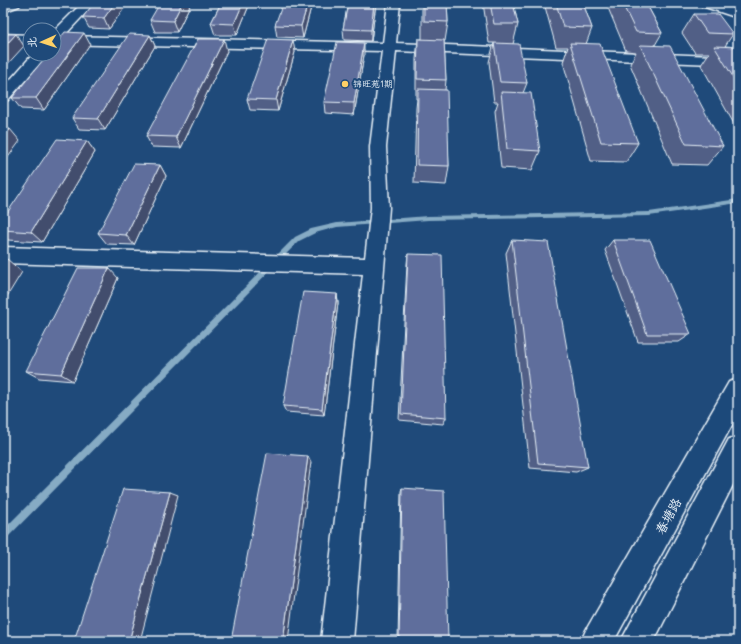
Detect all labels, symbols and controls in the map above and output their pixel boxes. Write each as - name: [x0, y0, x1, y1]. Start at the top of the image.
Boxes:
- north arrow: [22, 22, 62, 62]
- text: 北: [24, 37, 39, 48]
- place label: 锦旺苑1期: [353, 78, 393, 89]
- marker: 锦旺苑1期: [340, 79, 350, 89]
- street label: 春塘路: [651, 495, 684, 537]

